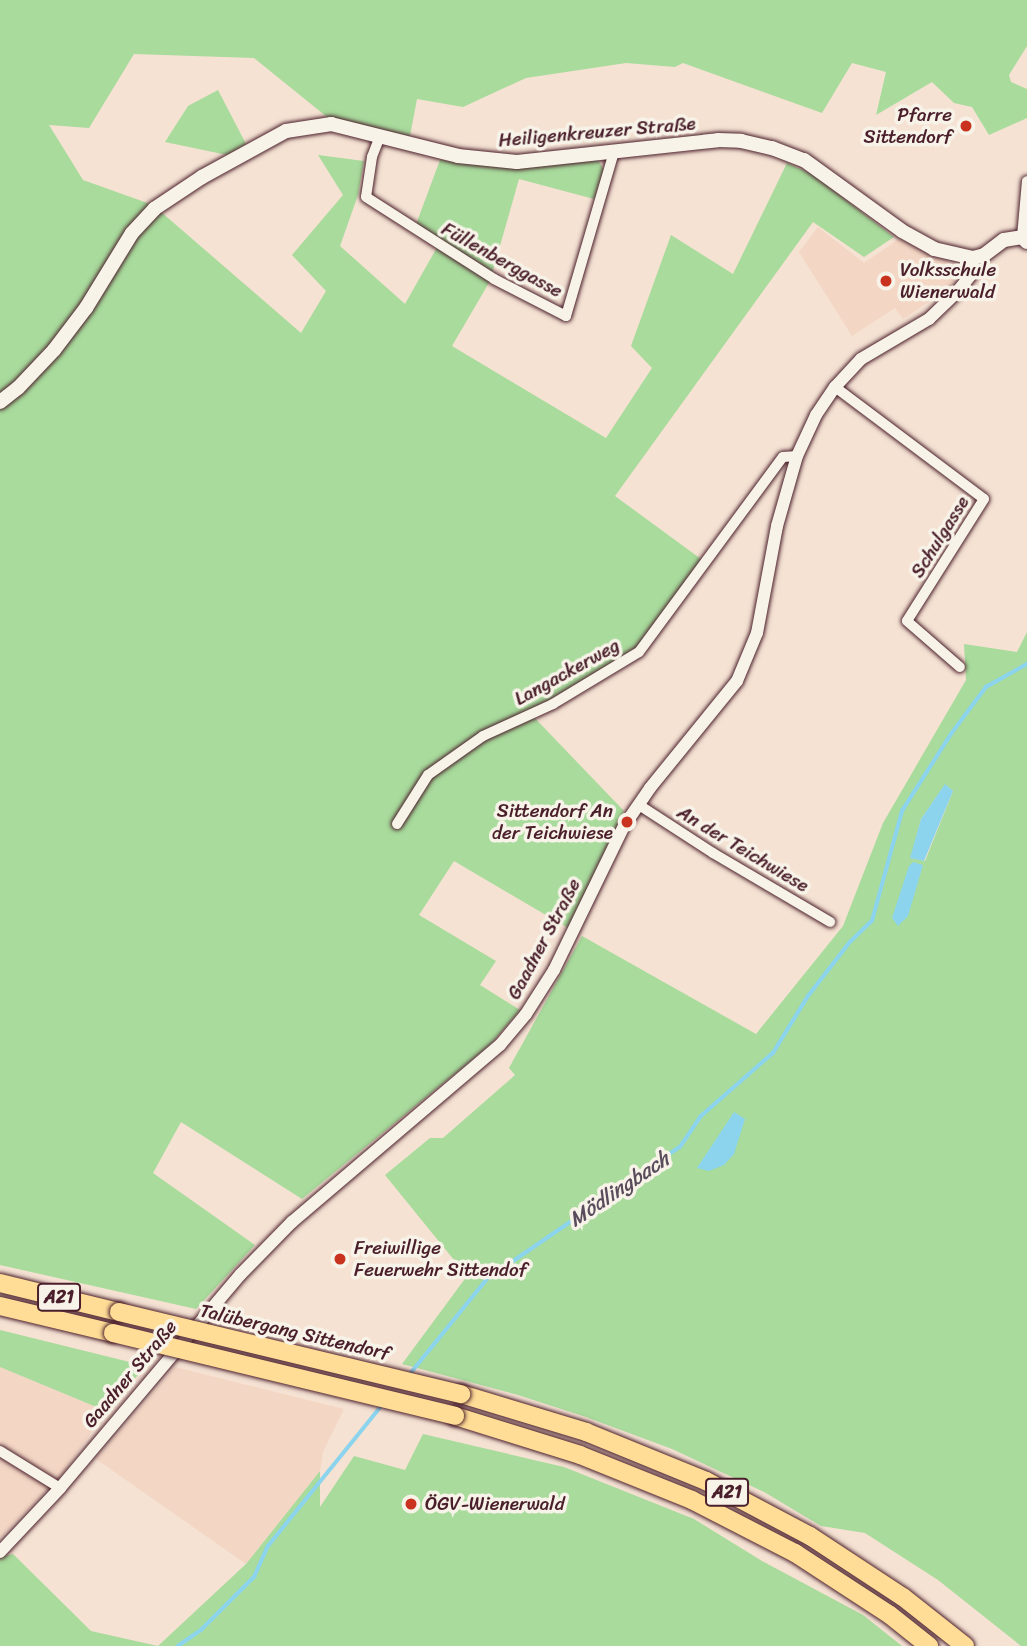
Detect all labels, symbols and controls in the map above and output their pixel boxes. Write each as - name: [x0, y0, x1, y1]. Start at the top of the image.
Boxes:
- place label: Pfarre Sittendorf: [863, 104, 952, 148]
- street label: Heiligenkreuzer Straße: [497, 112, 697, 152]
- marker: Pfarre Sittendorf: [958, 118, 974, 134]
- street label: Füllenberggasse: [438, 217, 566, 303]
- place label: Volksschule Wienerwald: [900, 259, 996, 303]
- marker: Volksschule Wienerwald: [878, 273, 894, 289]
- street label: Schulgasse: [906, 492, 974, 582]
- street label: Langackerweg: [510, 634, 624, 710]
- place label: Sittendorf An der Teichwiese: [491, 800, 613, 844]
- street label: An der Teichwiese: [673, 801, 813, 897]
- marker: Sittendorf An der Teichwiese: [619, 814, 635, 830]
- street label: Gaadner Straße: [503, 875, 585, 1003]
- water label: Mödlingbach: [564, 1146, 674, 1232]
- place label: Freiwillige Feuerwehr Sittendof: [354, 1237, 527, 1281]
- marker: Freiwillige Feuerwehr Sittendof: [332, 1251, 348, 1267]
- road number: A21: [36, 1282, 82, 1312]
- street label: Talübergang Sittendorf: [198, 1299, 392, 1365]
- street label: Gaadner Straße: [78, 1316, 182, 1432]
- road number: A21: [704, 1478, 750, 1506]
- place label: ÖGV-Wienerwald: [425, 1493, 565, 1515]
- marker: ÖGV-Wienerwald: [403, 1496, 419, 1512]

